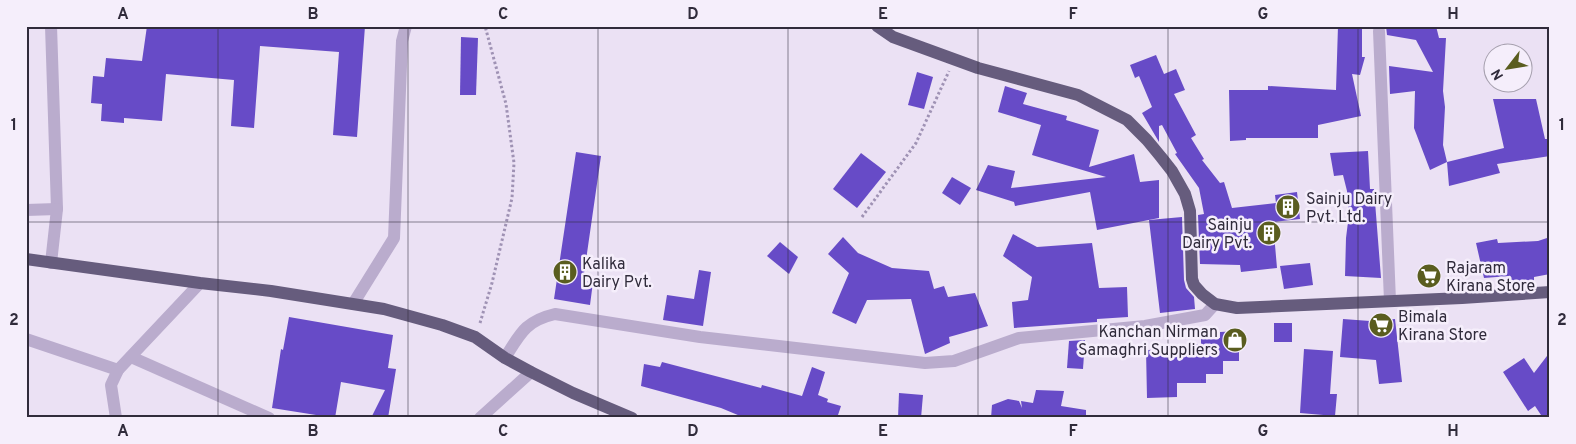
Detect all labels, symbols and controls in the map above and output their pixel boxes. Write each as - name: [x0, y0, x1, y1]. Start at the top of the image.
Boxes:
- text: A: [117, 5, 129, 25]
- text: B: [307, 5, 319, 25]
- text: C: [498, 5, 508, 25]
- text: D: [687, 5, 699, 25]
- text: E: [878, 5, 888, 25]
- text: F: [1068, 5, 1078, 25]
- text: G: [1258, 5, 1268, 25]
- text: H: [1447, 5, 1459, 25]
- north arrow: [1484, 42, 1534, 92]
- text: N: [1488, 65, 1508, 83]
- text: 1: [11, 116, 17, 136]
- text: 1: [1559, 116, 1565, 136]
- place label: Sainju Dairy Pvt. Ltd.: [1306, 190, 1392, 228]
- building icon: Sainju Dairy Pvt. Ltd.: [1275, 194, 1301, 220]
- place label: Sainju Dairy Pvt.: [1182, 216, 1252, 254]
- building icon: Sainju Dairy Pvt.: [1256, 220, 1282, 246]
- place label: Kalika Dairy Pvt.: [582, 255, 652, 293]
- building icon: Kalika Dairy Pvt.: [552, 259, 578, 285]
- place label: Rajaram Kirana Store: [1446, 259, 1535, 297]
- supermarket icon: Rajaram Kirana Store: [1416, 263, 1442, 289]
- place label: Bimala Kirana Store: [1398, 308, 1487, 346]
- text: 2: [9, 311, 19, 331]
- text: 2: [1557, 311, 1567, 331]
- supermarket icon: Bimala Kirana Store: [1368, 312, 1394, 338]
- place label: Kanchan Nirman Samaghri Suppliers: [1078, 323, 1218, 361]
- shop icon: Kanchan Nirman Samaghri Suppliers: [1222, 327, 1248, 353]
- text: A: [117, 422, 129, 442]
- text: B: [307, 422, 319, 442]
- text: C: [498, 422, 508, 442]
- text: D: [687, 422, 699, 442]
- text: E: [878, 422, 888, 442]
- text: F: [1068, 422, 1078, 442]
- text: G: [1258, 422, 1268, 442]
- text: H: [1447, 422, 1459, 442]

